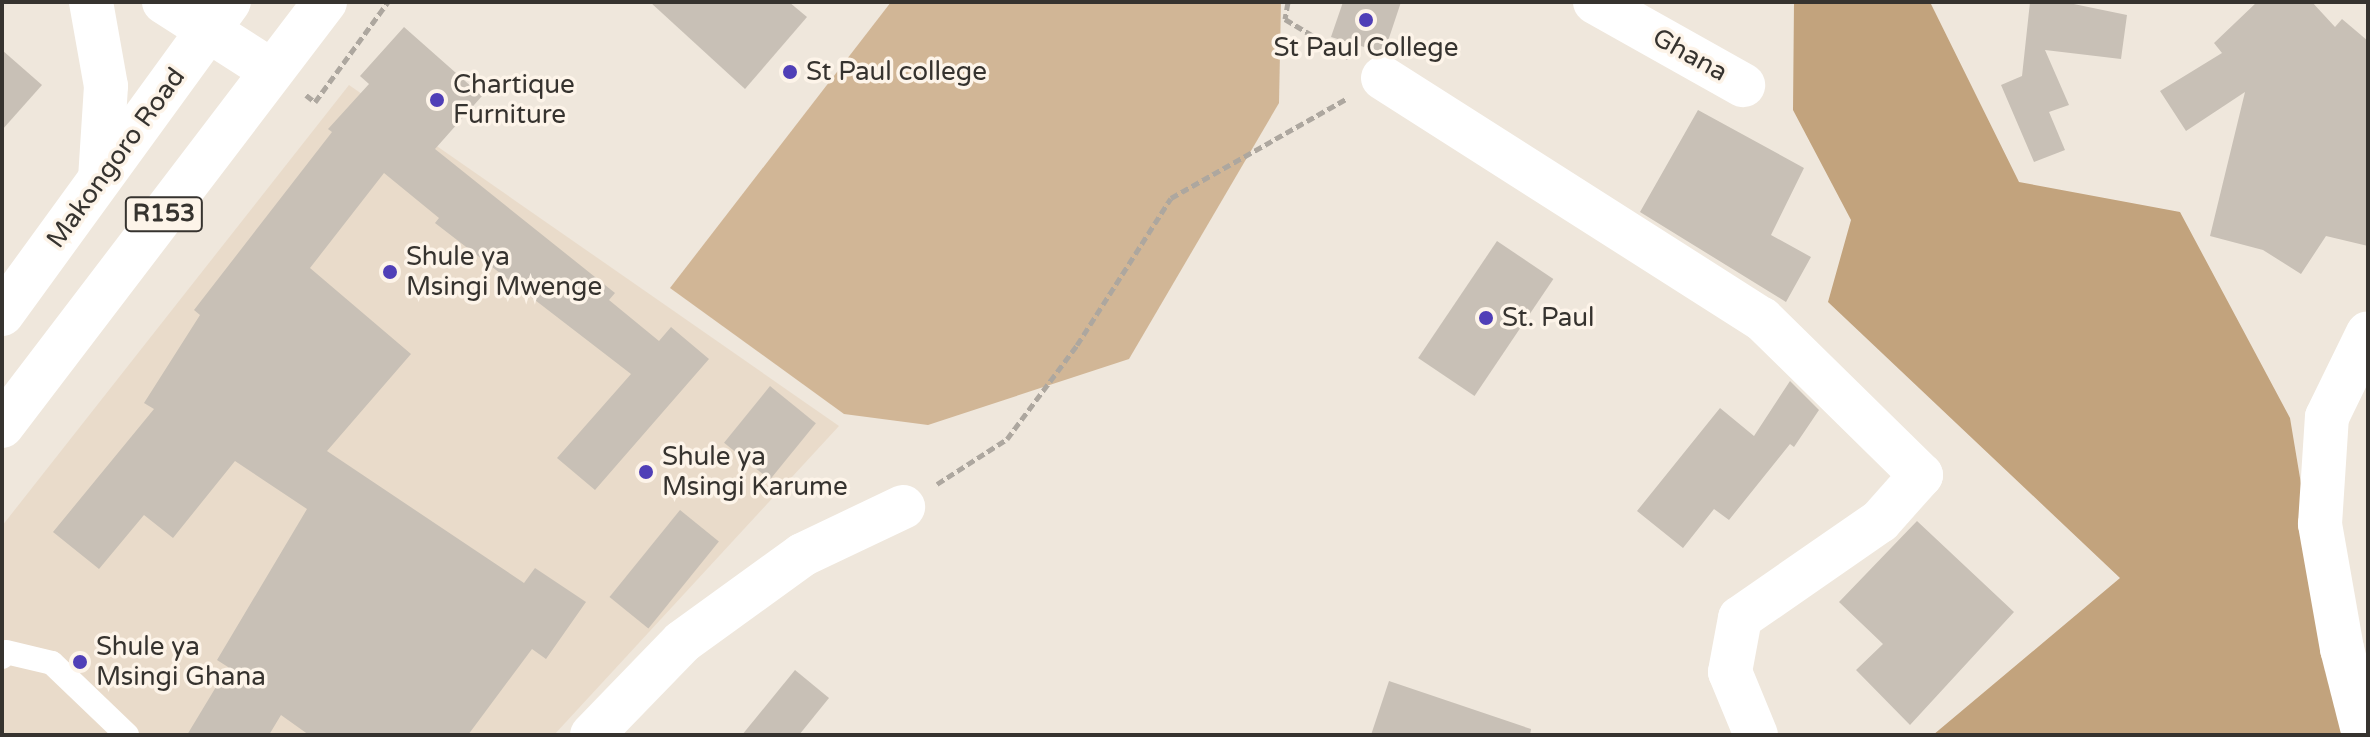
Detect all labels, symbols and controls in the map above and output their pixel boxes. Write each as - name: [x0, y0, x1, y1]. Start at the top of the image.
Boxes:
- marker: St Paul College: [1357, 11, 1375, 29]
- street label: Ghana: [1647, 22, 1733, 88]
- place label: St Paul College: [1274, 32, 1458, 64]
- place label: St Paul college: [806, 56, 987, 88]
- street label: Makongoro Road: [40, 62, 192, 254]
- marker: St Paul college: [781, 63, 799, 81]
- place label: Chartique Furniture: [453, 69, 575, 130]
- marker: Chartique Furniture: [428, 91, 446, 109]
- road number: R153: [124, 194, 204, 234]
- place label: Shule ya Msingi Mwenge: [406, 241, 602, 302]
- marker: Shule ya Msingi Mwenge: [381, 263, 399, 281]
- place label: St. Paul: [1502, 302, 1595, 334]
- marker: St. Paul: [1477, 309, 1495, 327]
- place label: Shule ya Msingi Karume: [662, 441, 848, 502]
- marker: Shule ya Msingi Karume: [637, 463, 655, 481]
- place label: Shule ya Msingi Ghana: [96, 631, 266, 692]
- marker: Shule ya Msingi Ghana: [71, 653, 89, 671]

